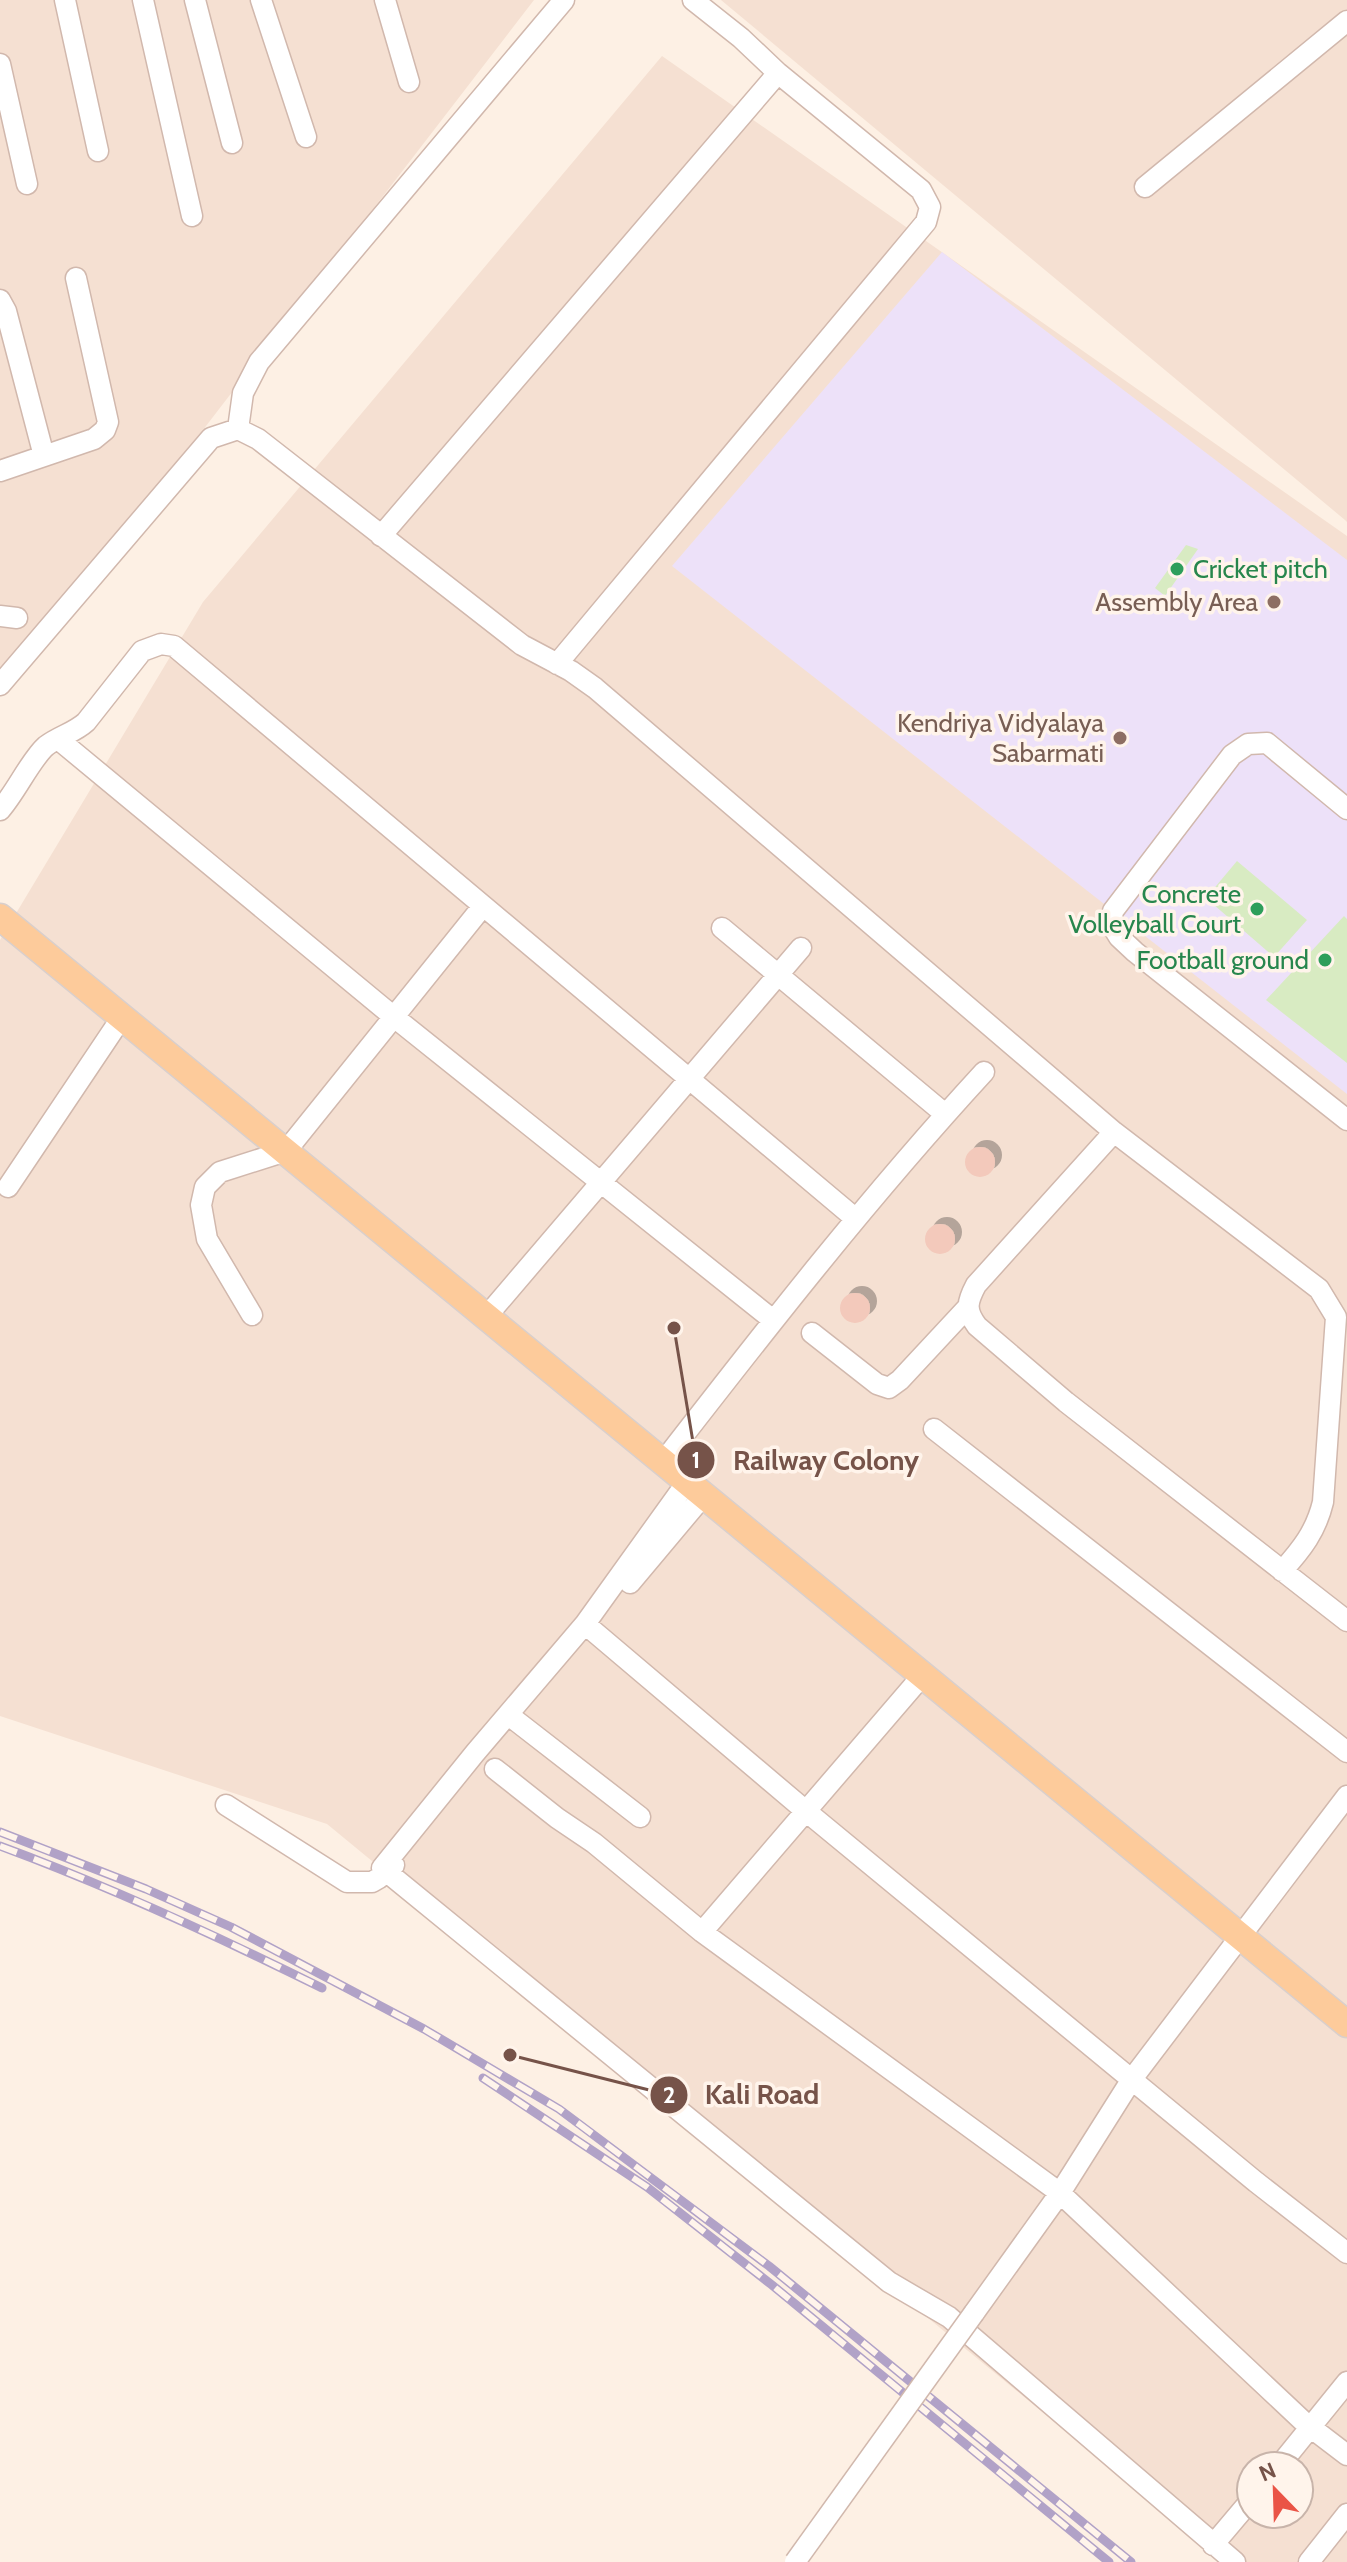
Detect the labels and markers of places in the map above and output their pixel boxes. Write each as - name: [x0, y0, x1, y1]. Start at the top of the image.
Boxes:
- place label: Cricket pitch: [1193, 553, 1328, 585]
- marker: Cricket pitch: [1168, 560, 1186, 578]
- place label: Assembly Area: [1095, 586, 1259, 618]
- marker: Assembly Area: [1265, 593, 1283, 611]
- place label: Kendriya Vidyalaya Sabarmati: [897, 707, 1105, 769]
- marker: Kendriya Vidyalaya Sabarmati: [1111, 729, 1129, 747]
- place label: Concrete Volleyball Court: [1068, 878, 1241, 940]
- marker: Concrete Volleyball Court: [1248, 900, 1266, 918]
- place label: Football ground: [1137, 944, 1309, 976]
- marker: Football ground: [1316, 951, 1334, 969]
- callout: Railway Colony: [676, 1434, 935, 1486]
- callout: Kali Road: [649, 2069, 835, 2121]

